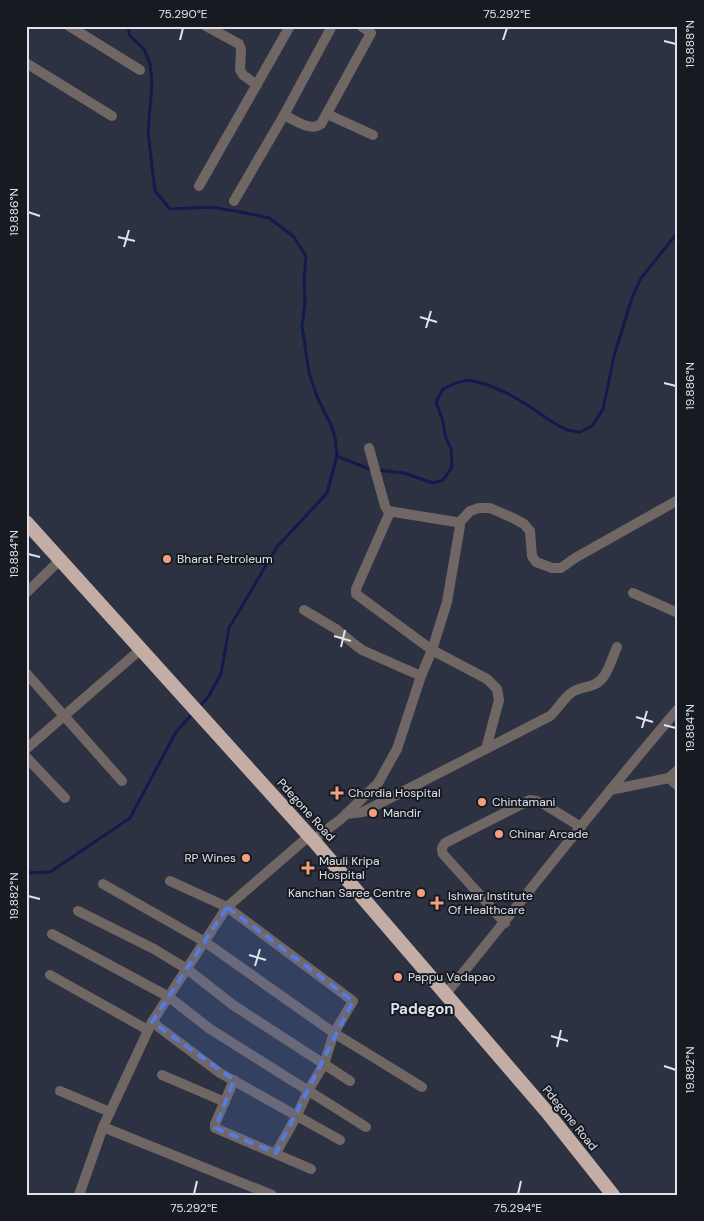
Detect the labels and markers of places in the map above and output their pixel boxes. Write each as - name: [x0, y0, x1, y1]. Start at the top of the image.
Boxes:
- place label: Bharat Petroleum: [177, 551, 273, 567]
- marker: Bharat Petroleum: [161, 553, 173, 565]
- place label: Chordia Hospital: [348, 785, 441, 801]
- marker: Chordia Hospital: [330, 786, 344, 800]
- place label: Chintamani: [492, 794, 556, 810]
- marker: Chintamani: [476, 796, 488, 808]
- place label: Mandir: [383, 805, 422, 821]
- marker: Mandir: [367, 807, 379, 819]
- place label: Chinar Arcade: [509, 826, 589, 842]
- marker: Chinar Arcade: [493, 828, 505, 840]
- place label: RP Wines: [184, 850, 236, 866]
- marker: RP Wines: [240, 852, 252, 864]
- place label: Mauli Kripa Hospital: [319, 853, 380, 883]
- marker: Mauli Kripa Hospital: [301, 861, 315, 875]
- place label: Kanchan Saree Centre: [288, 885, 411, 901]
- marker: Kanchan Saree Centre: [415, 887, 427, 899]
- place label: Ishwar Institute Of Healthcare: [448, 888, 533, 918]
- marker: Ishwar Institute Of Healthcare: [430, 896, 444, 910]
- place label: Pappu Vadapao: [408, 969, 495, 985]
- marker: Pappu Vadapao: [392, 971, 404, 983]

